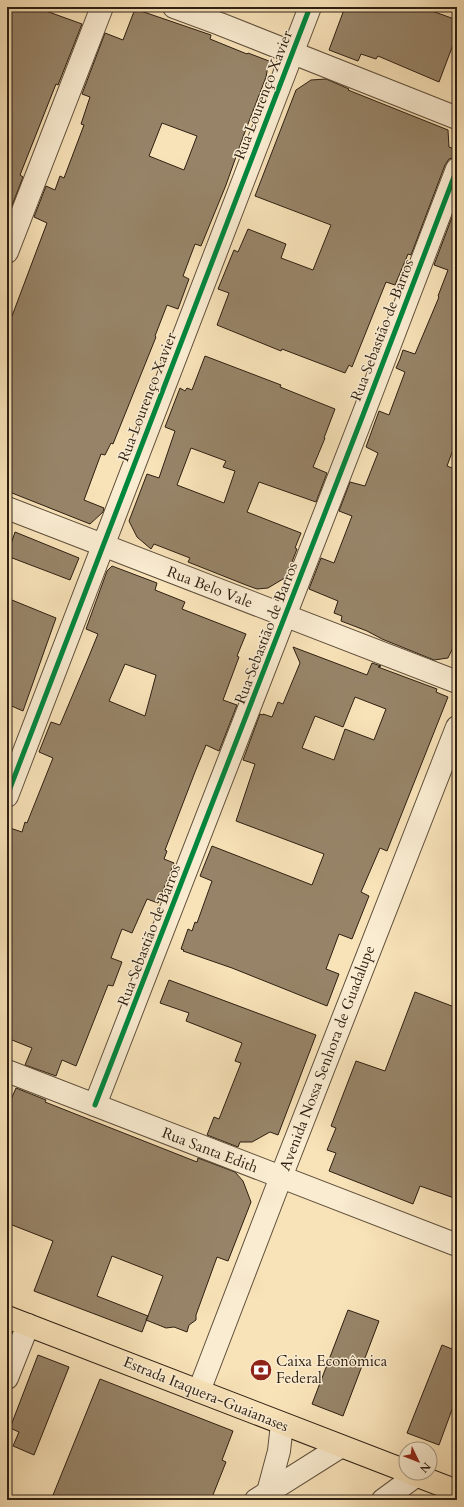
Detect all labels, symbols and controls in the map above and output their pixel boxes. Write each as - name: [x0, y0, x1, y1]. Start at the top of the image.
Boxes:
- street label: Rua Lourenço Xavier: [229, 27, 297, 162]
- street label: Rua Sebastião de Barros: [346, 256, 418, 404]
- street label: Rua Lourenço Xavier: [113, 329, 181, 464]
- street label: Rua Sebastião de Barros: [230, 559, 302, 707]
- street label: Rua Belo Vale: [164, 561, 256, 613]
- street label: Rua Sebastião de Barros: [113, 861, 185, 1009]
- street label: Avenida Nossa Senhora de Guadalupe: [275, 942, 379, 1173]
- street label: Rua Santa Edith: [159, 1123, 262, 1178]
- place label: Caixa Econômica Federal: [276, 1351, 388, 1388]
- street label: Estrada Itaquera-Guaianases: [120, 1352, 292, 1436]
- bank icon: Caixa Econômica Federal: [248, 1357, 274, 1383]
- north arrow: [398, 1441, 438, 1481]
- text: N: [416, 1459, 434, 1476]

